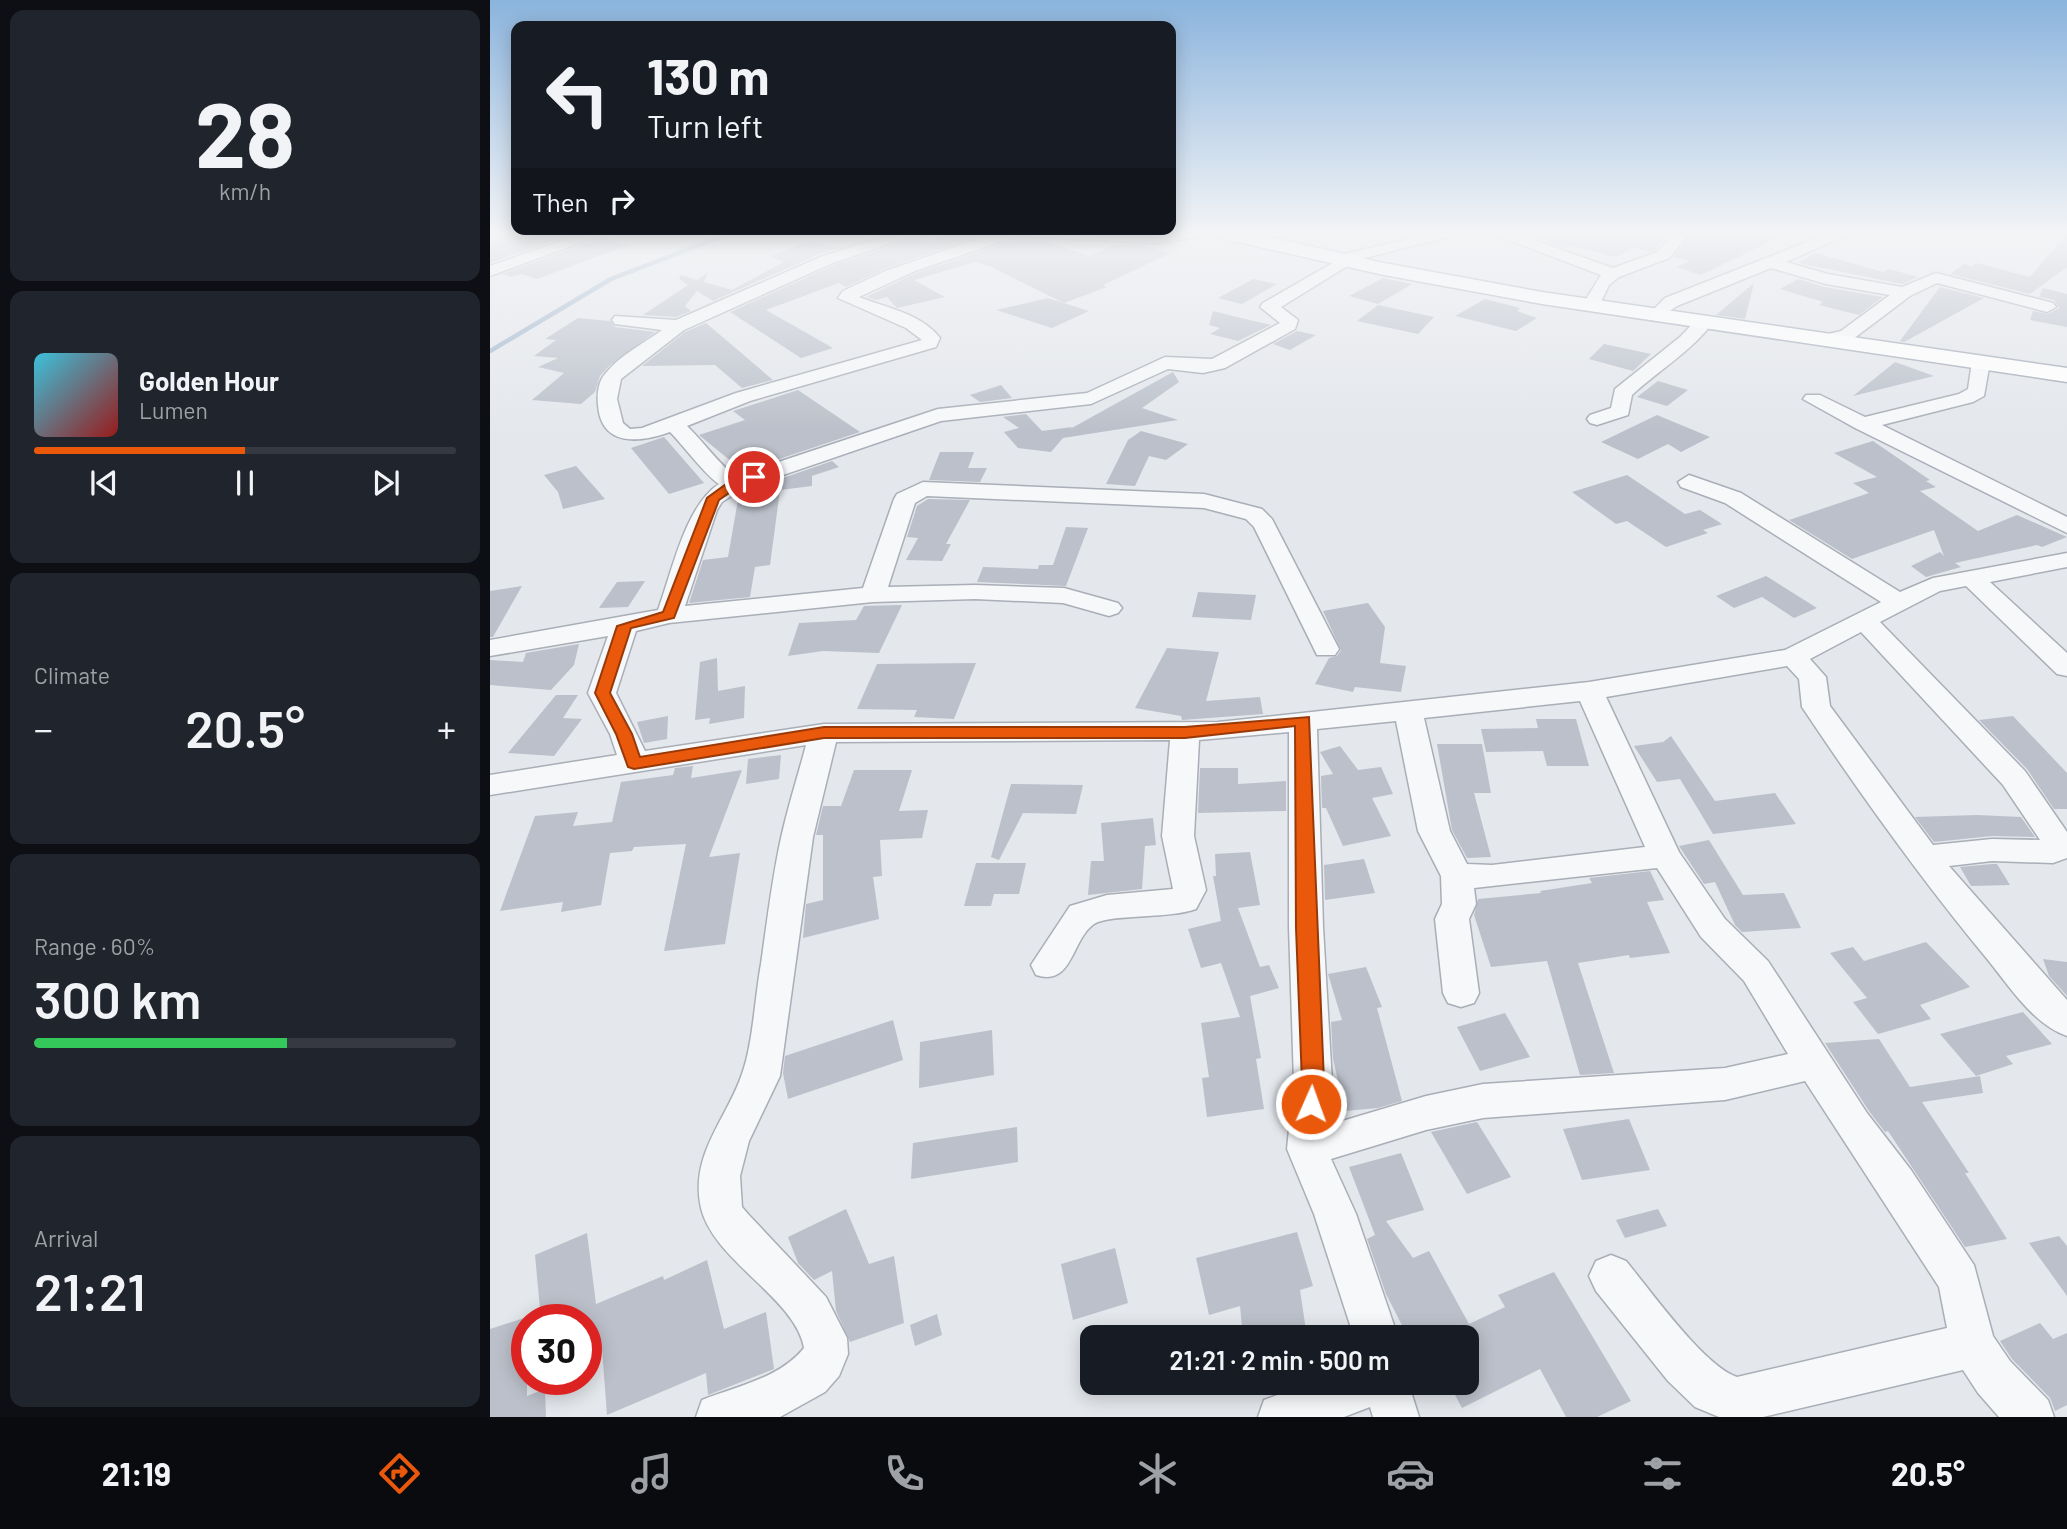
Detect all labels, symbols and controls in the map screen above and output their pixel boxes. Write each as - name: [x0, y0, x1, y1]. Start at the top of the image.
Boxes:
- text: 130 m: [647, 46, 769, 105]
- icon: left: [532, 49, 623, 140]
- text: 28: [195, 77, 295, 186]
- text: Turn left: [647, 106, 764, 144]
- text: km/h: [219, 177, 271, 205]
- icon: right: [603, 182, 641, 220]
- text: Then: [532, 186, 589, 217]
- text: Golden Hour: [139, 365, 279, 396]
- text: Lumen: [139, 396, 208, 424]
- pin: [724, 447, 784, 507]
- icon: arrive: [735, 458, 773, 496]
- icon: previous: [85, 464, 123, 502]
- icon: pause: [226, 464, 264, 502]
- icon: next: [367, 464, 405, 502]
- text: Climate: [34, 661, 110, 689]
- text: 20.5°: [185, 696, 305, 758]
- text: −: [34, 705, 53, 751]
- text: +: [437, 705, 456, 751]
- text: Range · 60%: [34, 932, 155, 960]
- text: 300 km: [34, 967, 201, 1029]
- position arrow: [1274, 1067, 1348, 1141]
- text: Arrival: [34, 1224, 98, 1252]
- text: 21:21: [34, 1259, 146, 1321]
- speed limit sign: 30: [511, 1304, 602, 1395]
- text: 21:21 · 2 min · 500 m: [1169, 1344, 1390, 1375]
- icon: directions: [375, 1449, 424, 1498]
- icon: music: [627, 1449, 676, 1498]
- icon: phone: [880, 1449, 929, 1498]
- icon: climate: [1133, 1449, 1182, 1498]
- icon: car: [1386, 1449, 1435, 1498]
- icon: filters: [1638, 1449, 1687, 1498]
- text: 21:19: [102, 1454, 171, 1492]
- text: 20.5°: [1891, 1454, 1965, 1492]

